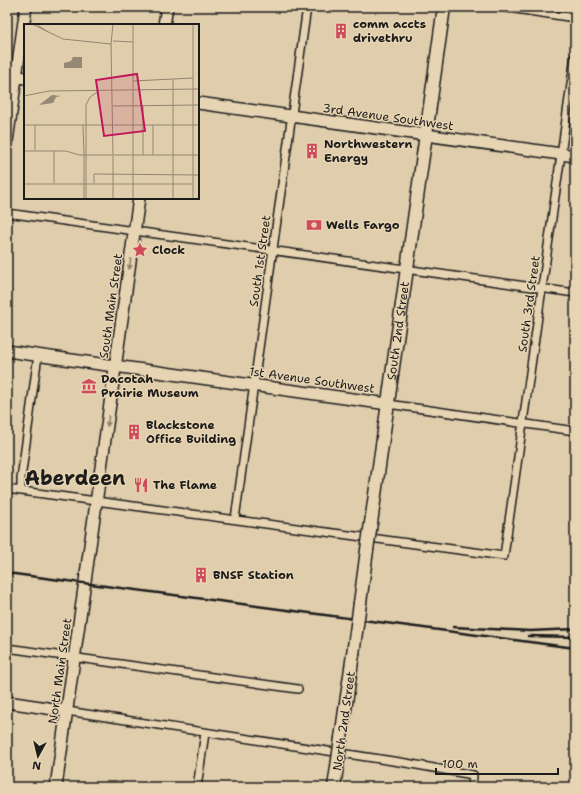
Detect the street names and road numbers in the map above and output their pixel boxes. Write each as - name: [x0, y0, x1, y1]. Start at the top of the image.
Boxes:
- street label: 3rd Avenue Southwest: [321, 100, 455, 134]
- street label: South 1st Street: [246, 214, 274, 308]
- street label: South Main Street: [96, 252, 126, 360]
- street label: South 3rd Street: [514, 255, 544, 353]
- street label: South 2nd Street: [383, 280, 413, 381]
- street label: 1st Avenue Southwest: [248, 363, 376, 397]
- street label: North Main Street: [45, 617, 75, 725]
- street label: North 2nd Street: [329, 670, 359, 772]

